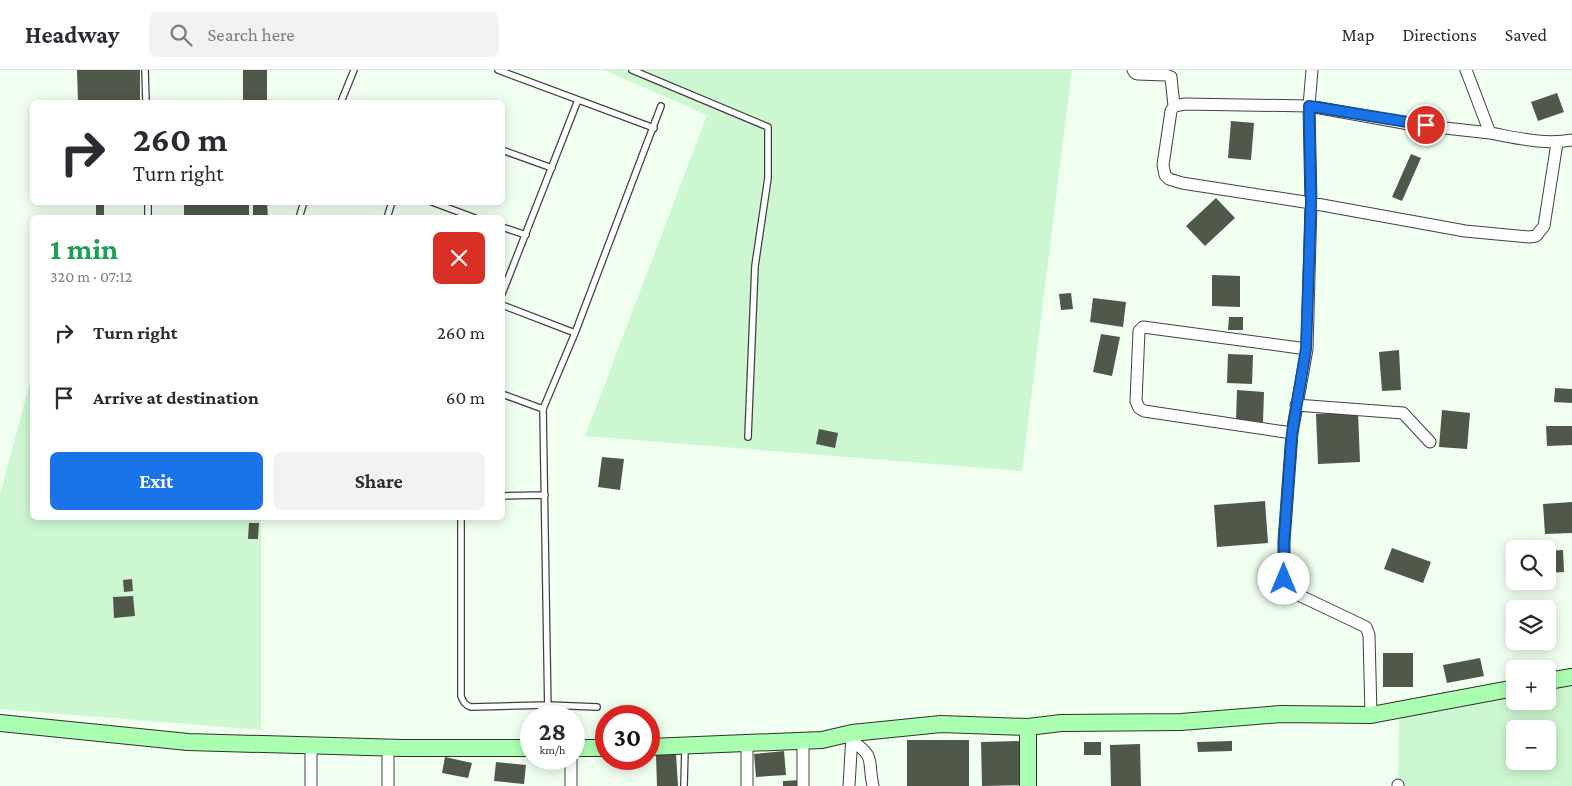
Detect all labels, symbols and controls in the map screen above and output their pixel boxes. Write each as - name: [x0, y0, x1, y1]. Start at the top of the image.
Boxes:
- search box: [149, 12, 499, 57]
- text: Headway: [25, 21, 119, 48]
- icon: search: [167, 21, 195, 49]
- text: Search here: [207, 24, 295, 45]
- text: Map: [1342, 25, 1374, 45]
- text: Directions: [1402, 25, 1477, 45]
- text: Saved: [1505, 25, 1547, 45]
- pin: [1405, 104, 1447, 146]
- icon: arrive: [1412, 111, 1440, 139]
- icon: right: [50, 120, 115, 185]
- text: 260 m: [133, 120, 228, 159]
- text: Turn right: [133, 161, 224, 186]
- text: 1 min: [50, 232, 118, 265]
- button: close: [433, 232, 485, 284]
- text: 320 m · 07:12: [50, 268, 132, 285]
- icon: right: [50, 319, 78, 347]
- text: Turn right: [93, 322, 178, 343]
- text: 260 m: [437, 322, 485, 343]
- icon: arrive: [50, 384, 78, 412]
- text: Arrive at destination: [93, 387, 259, 408]
- text: 60 m: [446, 387, 485, 408]
- button: Exit: [50, 452, 263, 510]
- button: Share: [273, 452, 485, 510]
- map controls: [1506, 540, 1556, 770]
- button: search: [1506, 540, 1556, 590]
- position arrow: [1257, 552, 1309, 604]
- button: layers: [1506, 600, 1556, 650]
- button: +: [1506, 660, 1556, 710]
- speed limit sign: 30: [595, 705, 660, 770]
- text: 28: [539, 718, 566, 745]
- button: −: [1506, 720, 1556, 770]
- text: km/h: [540, 743, 565, 757]

